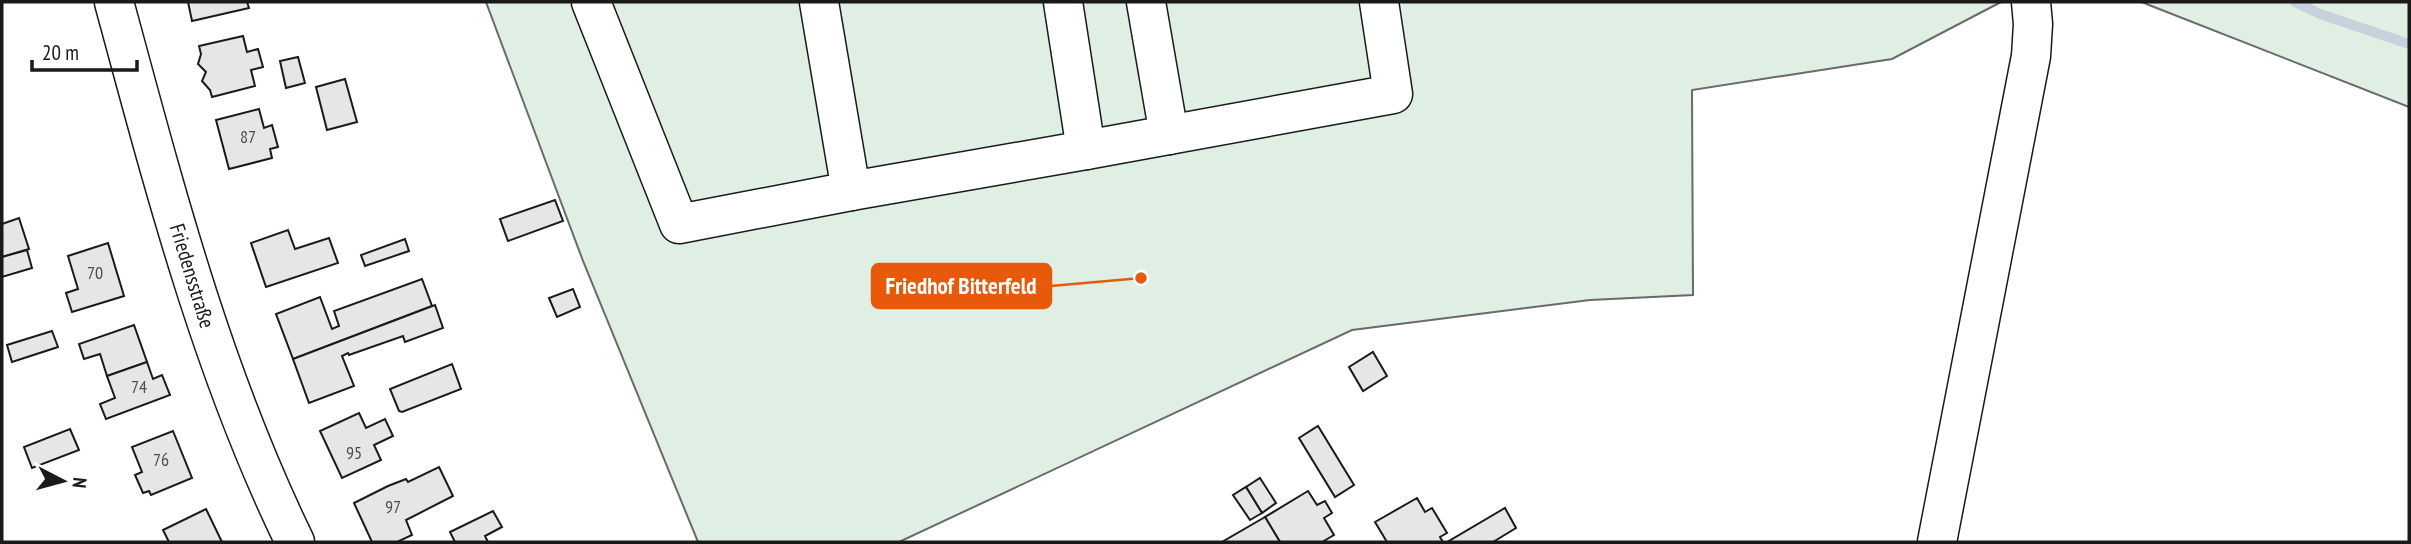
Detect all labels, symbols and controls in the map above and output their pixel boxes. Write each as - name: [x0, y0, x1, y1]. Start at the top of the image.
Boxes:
- scale bar: [32, 28, 136, 72]
- text: 20 m: [42, 39, 79, 66]
- house number: 87: [240, 125, 256, 148]
- street label: Friedensstraße: [164, 220, 221, 331]
- house number: 70: [87, 261, 103, 284]
- callout: Friedhof Bitterfeld: [872, 264, 1051, 308]
- text: Friedhof Bitterfeld: [886, 271, 1036, 300]
- house number: 74: [131, 375, 147, 398]
- house number: 95: [346, 441, 362, 464]
- north arrow: [28, 446, 98, 516]
- house number: 76: [153, 448, 169, 471]
- text: N: [67, 476, 92, 489]
- house number: 97: [385, 495, 401, 518]

